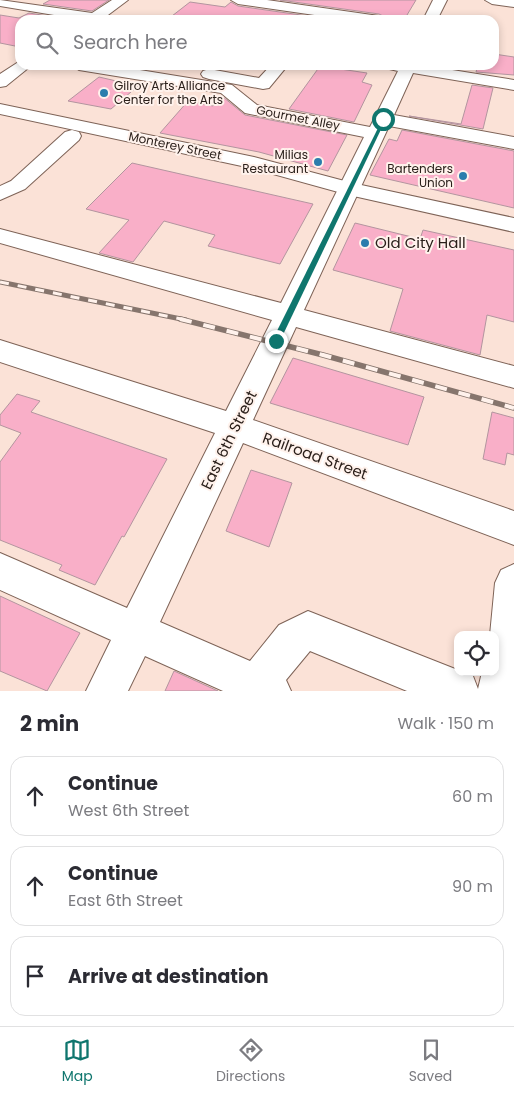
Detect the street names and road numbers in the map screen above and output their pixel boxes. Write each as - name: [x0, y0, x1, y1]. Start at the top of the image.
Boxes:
- street label: Gourmet Alley: [255, 101, 342, 134]
- street label: Monterey Street: [127, 127, 223, 164]
- street label: East 6th Street: [196, 387, 262, 493]
- street label: Railroad Street: [260, 427, 370, 484]

